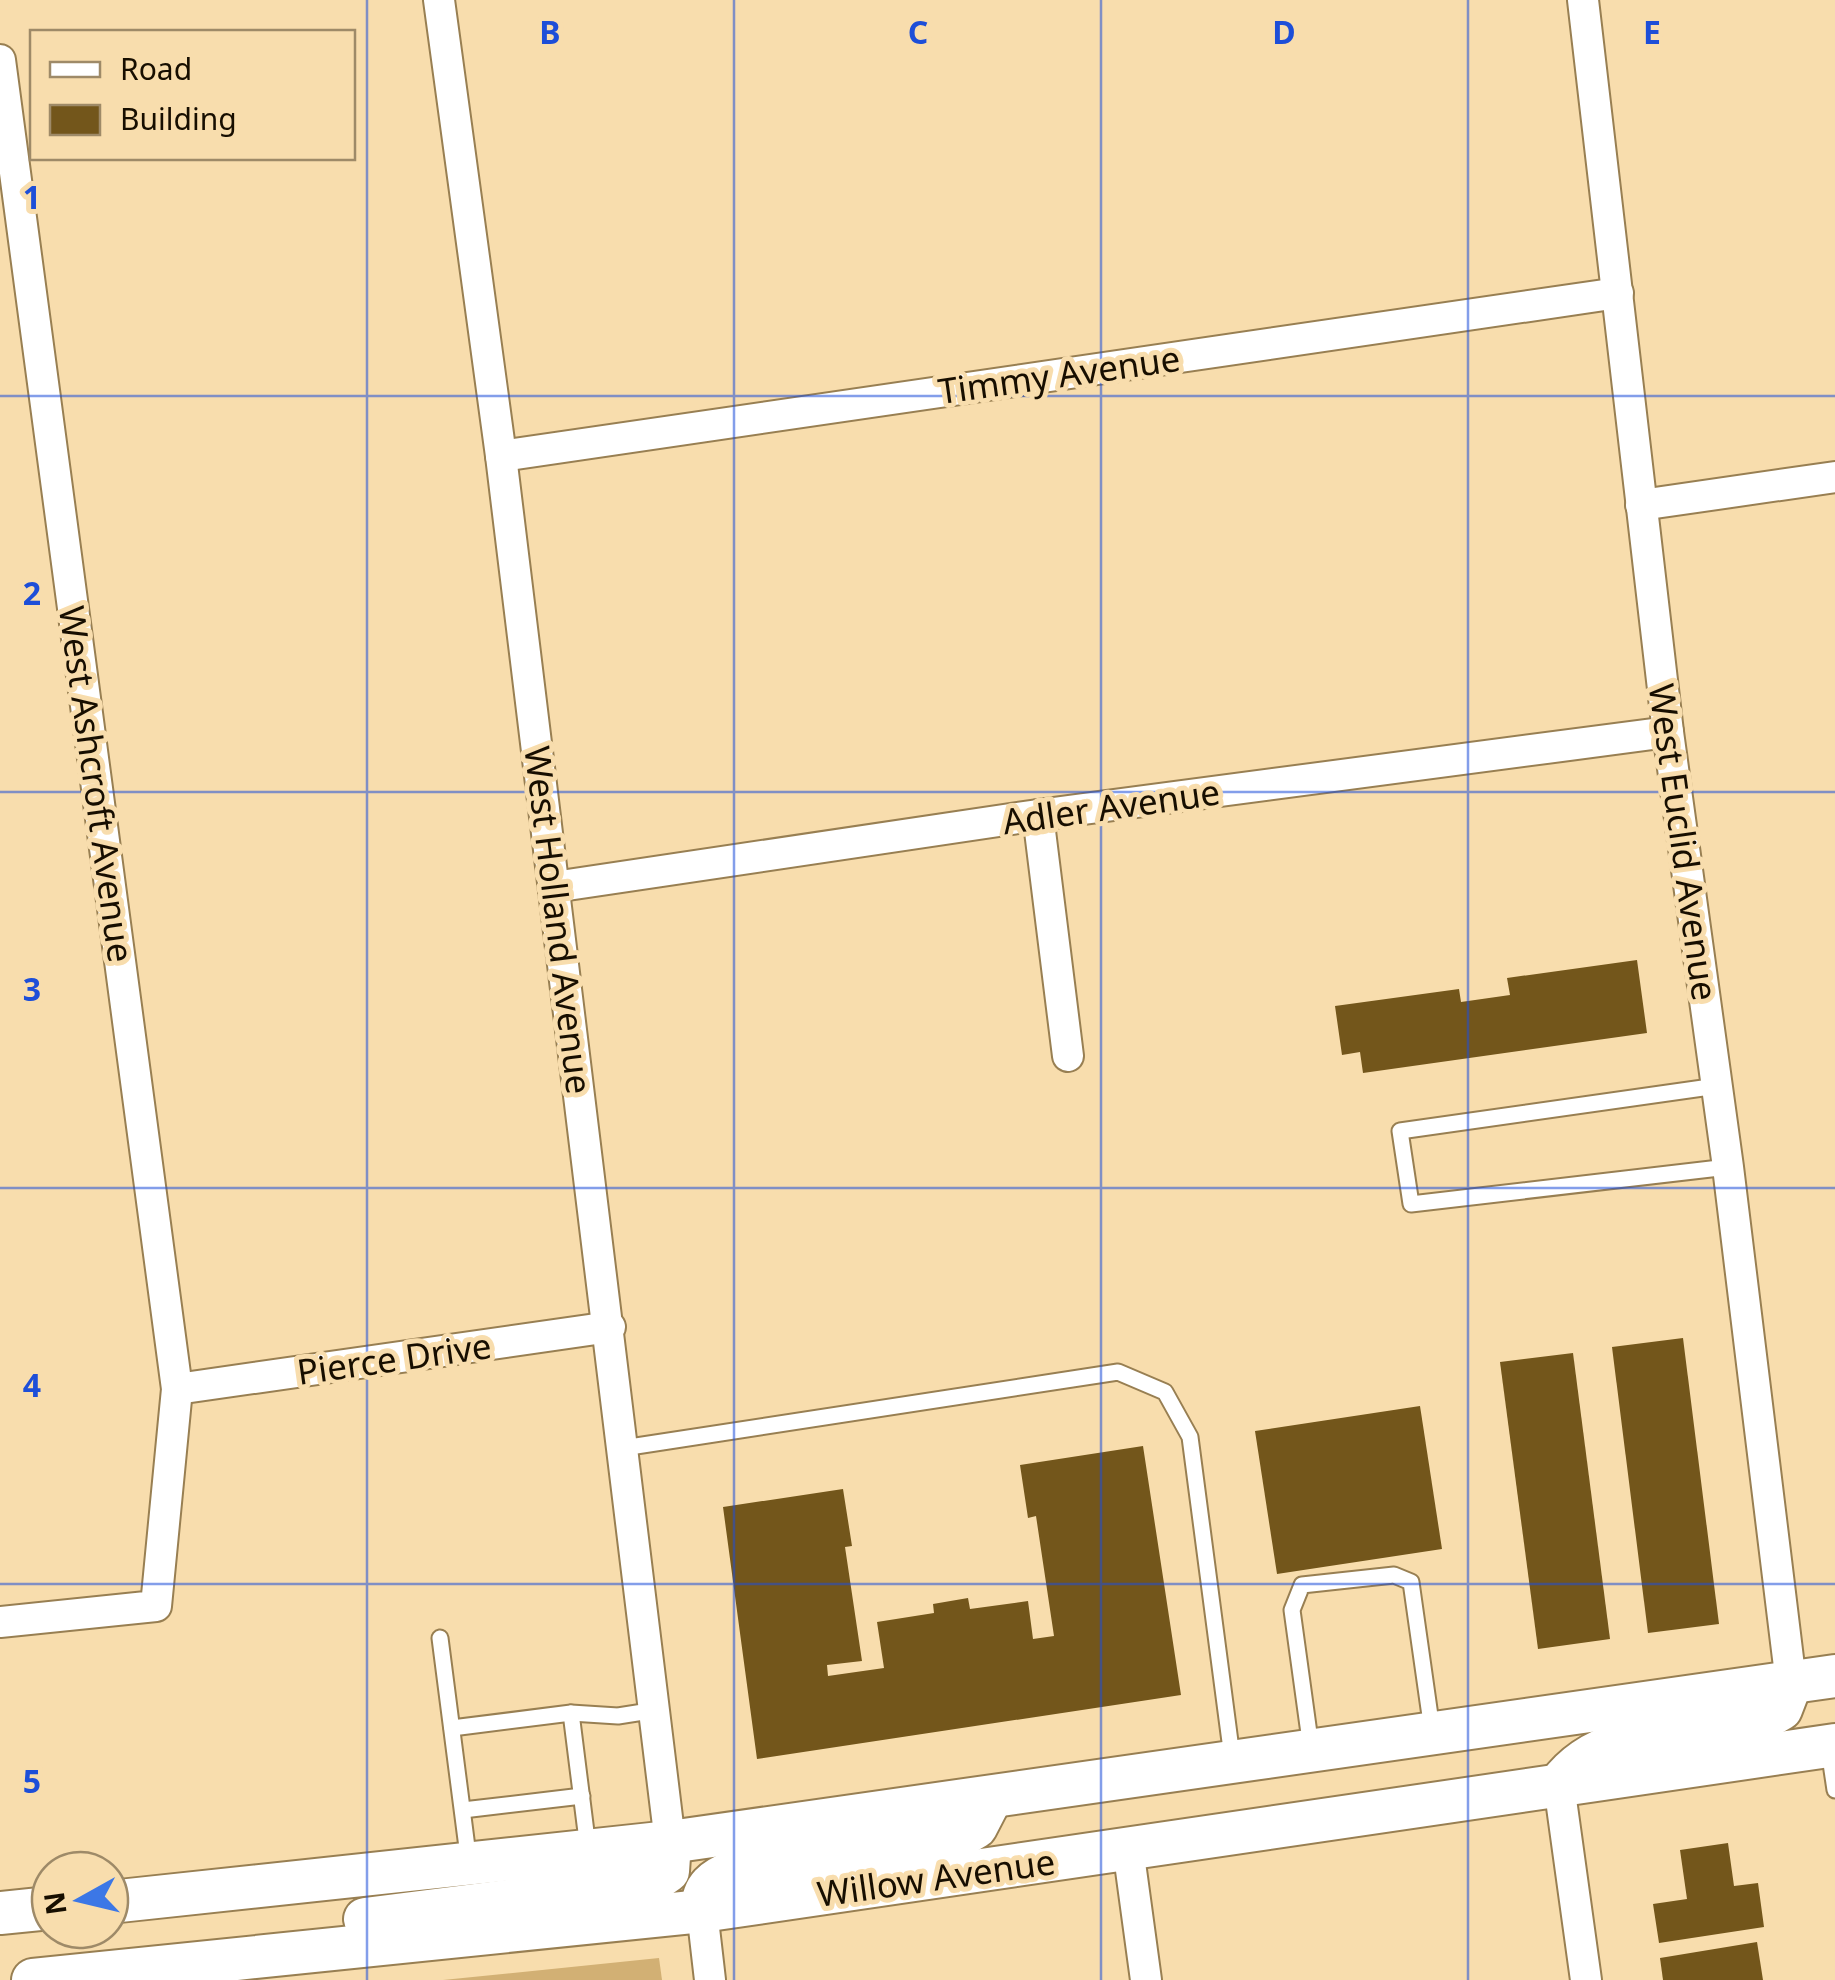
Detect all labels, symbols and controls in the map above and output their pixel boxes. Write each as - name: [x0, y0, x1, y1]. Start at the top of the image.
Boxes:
- text: B: [539, 10, 561, 53]
- text: C: [908, 10, 928, 53]
- text: D: [1272, 10, 1296, 53]
- text: E: [1643, 10, 1661, 53]
- legend: [30, 30, 355, 160]
- text: Road: [120, 48, 192, 89]
- text: Building: [120, 98, 237, 139]
- text: 1: [23, 175, 41, 218]
- street label: Timmy Avenue: [935, 334, 1183, 414]
- text: 2: [23, 571, 41, 614]
- street label: West Ashcroft Avenue: [49, 603, 145, 965]
- street label: West Euclid Avenue: [1638, 681, 1730, 1003]
- street label: West Holland Avenue: [514, 743, 604, 1097]
- street label: Adler Avenue: [999, 767, 1223, 845]
- text: 3: [23, 967, 41, 1010]
- street label: Pierce Drive: [294, 1321, 494, 1395]
- text: 4: [23, 1363, 41, 1406]
- text: 5: [23, 1759, 41, 1802]
- street label: Willow Avenue: [814, 1837, 1058, 1917]
- north arrow: [30, 1850, 130, 1950]
- text: N: [34, 1890, 75, 1918]

